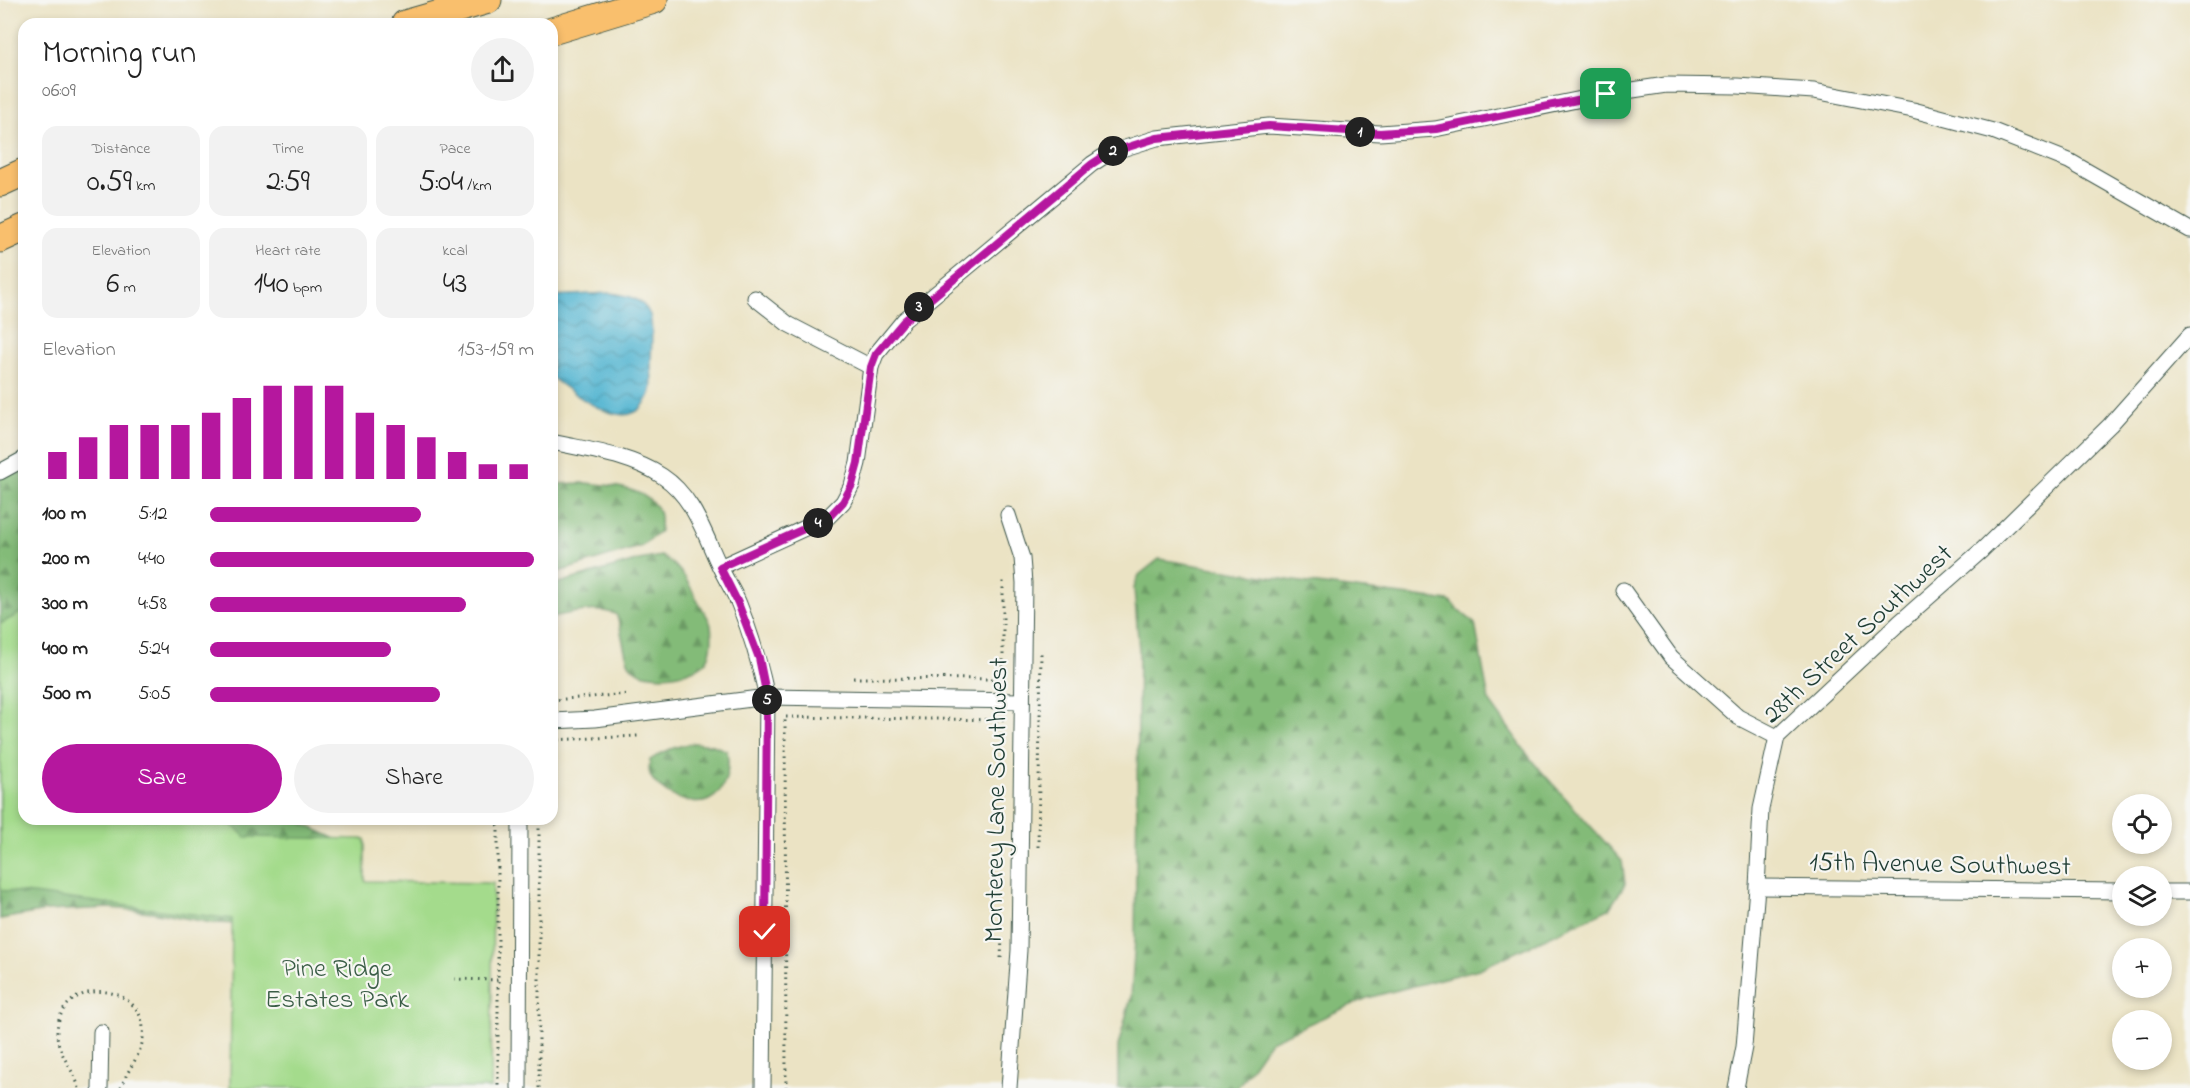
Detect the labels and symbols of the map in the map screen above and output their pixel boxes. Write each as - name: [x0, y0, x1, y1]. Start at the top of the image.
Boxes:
- pin: [1580, 68, 1631, 119]
- pin: 1: [1345, 117, 1375, 147]
- pin: 2: [1098, 136, 1128, 166]
- pin: 3: [904, 292, 934, 322]
- pin: 4: [803, 508, 833, 538]
- street label: 28th Street Southwest: [1755, 536, 1963, 734]
- street label: Monterey Lane Southwest: [976, 657, 1019, 943]
- pin: 5: [752, 685, 782, 715]
- street label: 15th Avenue Southwest: [1809, 844, 2071, 887]
- pin: [739, 906, 790, 957]
- park label: Pine Ridge Estates Park: [265, 950, 409, 1020]

